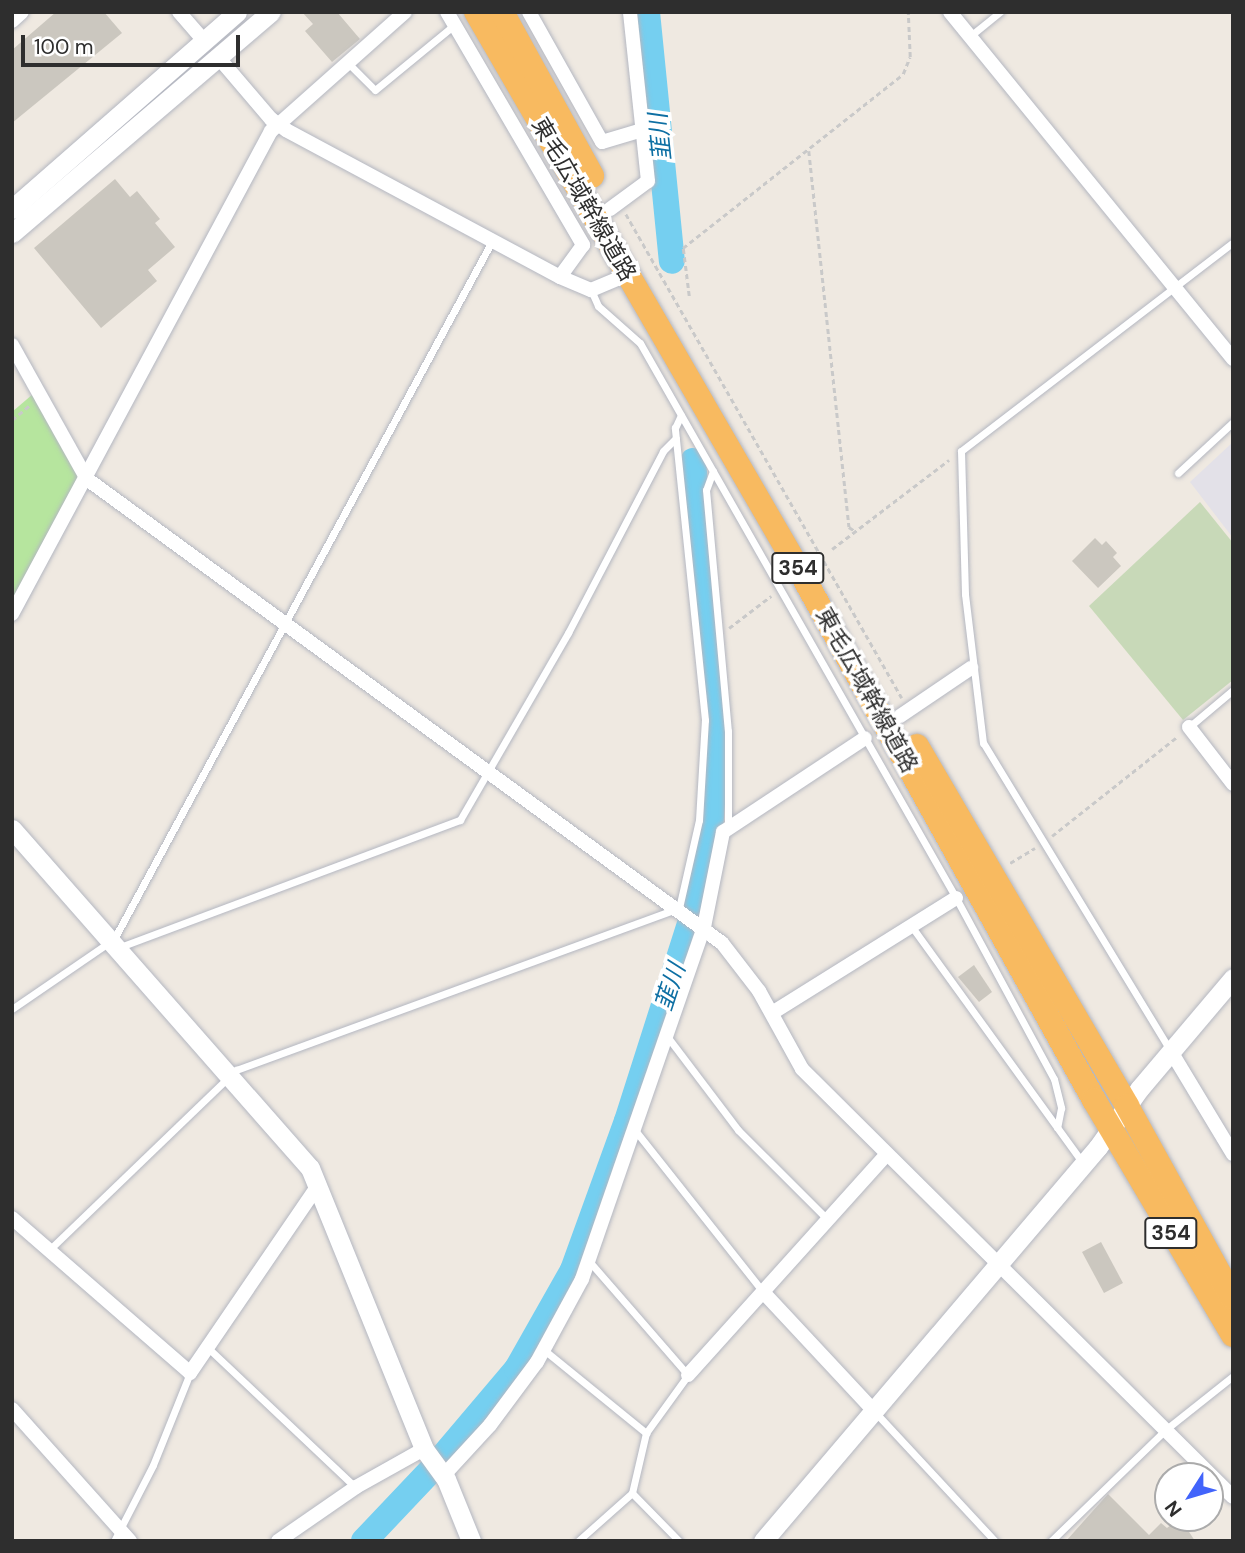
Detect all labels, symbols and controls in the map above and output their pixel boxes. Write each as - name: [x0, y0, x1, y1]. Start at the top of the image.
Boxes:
- scale bar: [24, 21, 243, 65]
- text: 100 m: [34, 33, 94, 61]
- street label: 東毛広域幹線道路: [526, 112, 642, 286]
- water label: 韮川: [643, 112, 677, 162]
- road number: 354: [770, 550, 826, 586]
- street label: 東毛広域幹線道路: [810, 603, 924, 777]
- water label: 韮川: [649, 960, 691, 1014]
- road number: 354: [1143, 1216, 1199, 1250]
- north arrow: [1154, 1462, 1224, 1532]
- text: N: [1159, 1496, 1188, 1522]

